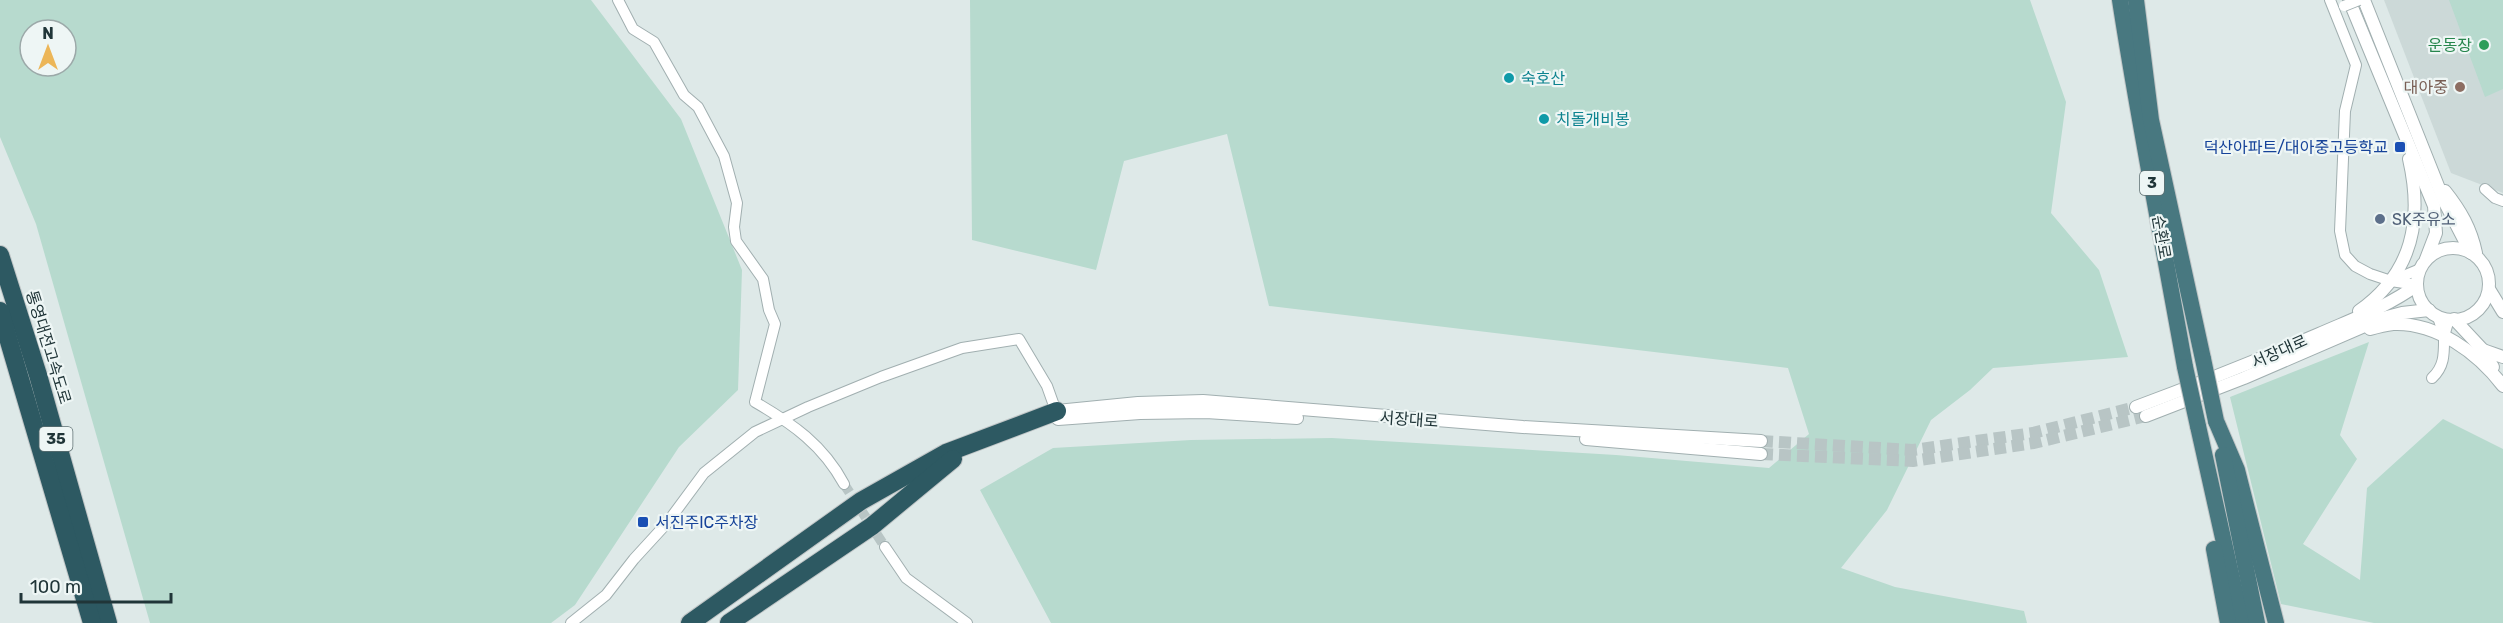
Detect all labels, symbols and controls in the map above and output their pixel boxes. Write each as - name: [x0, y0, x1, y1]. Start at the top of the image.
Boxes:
- north arrow: [18, 18, 78, 78]
- text: N: [42, 24, 54, 43]
- place label: 운동장: [2428, 36, 2472, 55]
- marker: 운동장: [2477, 38, 2491, 52]
- place label: 숙호산: [1521, 69, 1565, 88]
- marker: 숙호산: [1502, 71, 1516, 85]
- place label: 대아중: [2404, 78, 2448, 97]
- marker: 대아중: [2453, 80, 2467, 94]
- place label: 치돌개비봉: [1556, 110, 1630, 129]
- marker: 치돌개비봉: [1537, 112, 1551, 126]
- place label: 덕산아파트/대아중고등학교: [2204, 138, 2388, 157]
- marker: 덕산아파트/대아중고등학교: [2393, 140, 2407, 154]
- road number: 3: [2140, 171, 2164, 195]
- place label: SK주유소: [2392, 210, 2456, 229]
- marker: SK주유소: [2373, 212, 2387, 226]
- street label: 순환로: [2148, 214, 2175, 261]
- street label: 통영대전고속도로: [22, 288, 75, 406]
- street label: 서장대로: [2248, 331, 2310, 372]
- street label: 서장대로: [1379, 408, 1439, 431]
- road number: 35: [40, 427, 72, 451]
- place label: 서진주IC주차장: [655, 513, 759, 532]
- marker: 서진주IC주차장: [636, 515, 650, 529]
- scale bar: [21, 566, 171, 604]
- text: 100 m: [30, 576, 81, 598]

